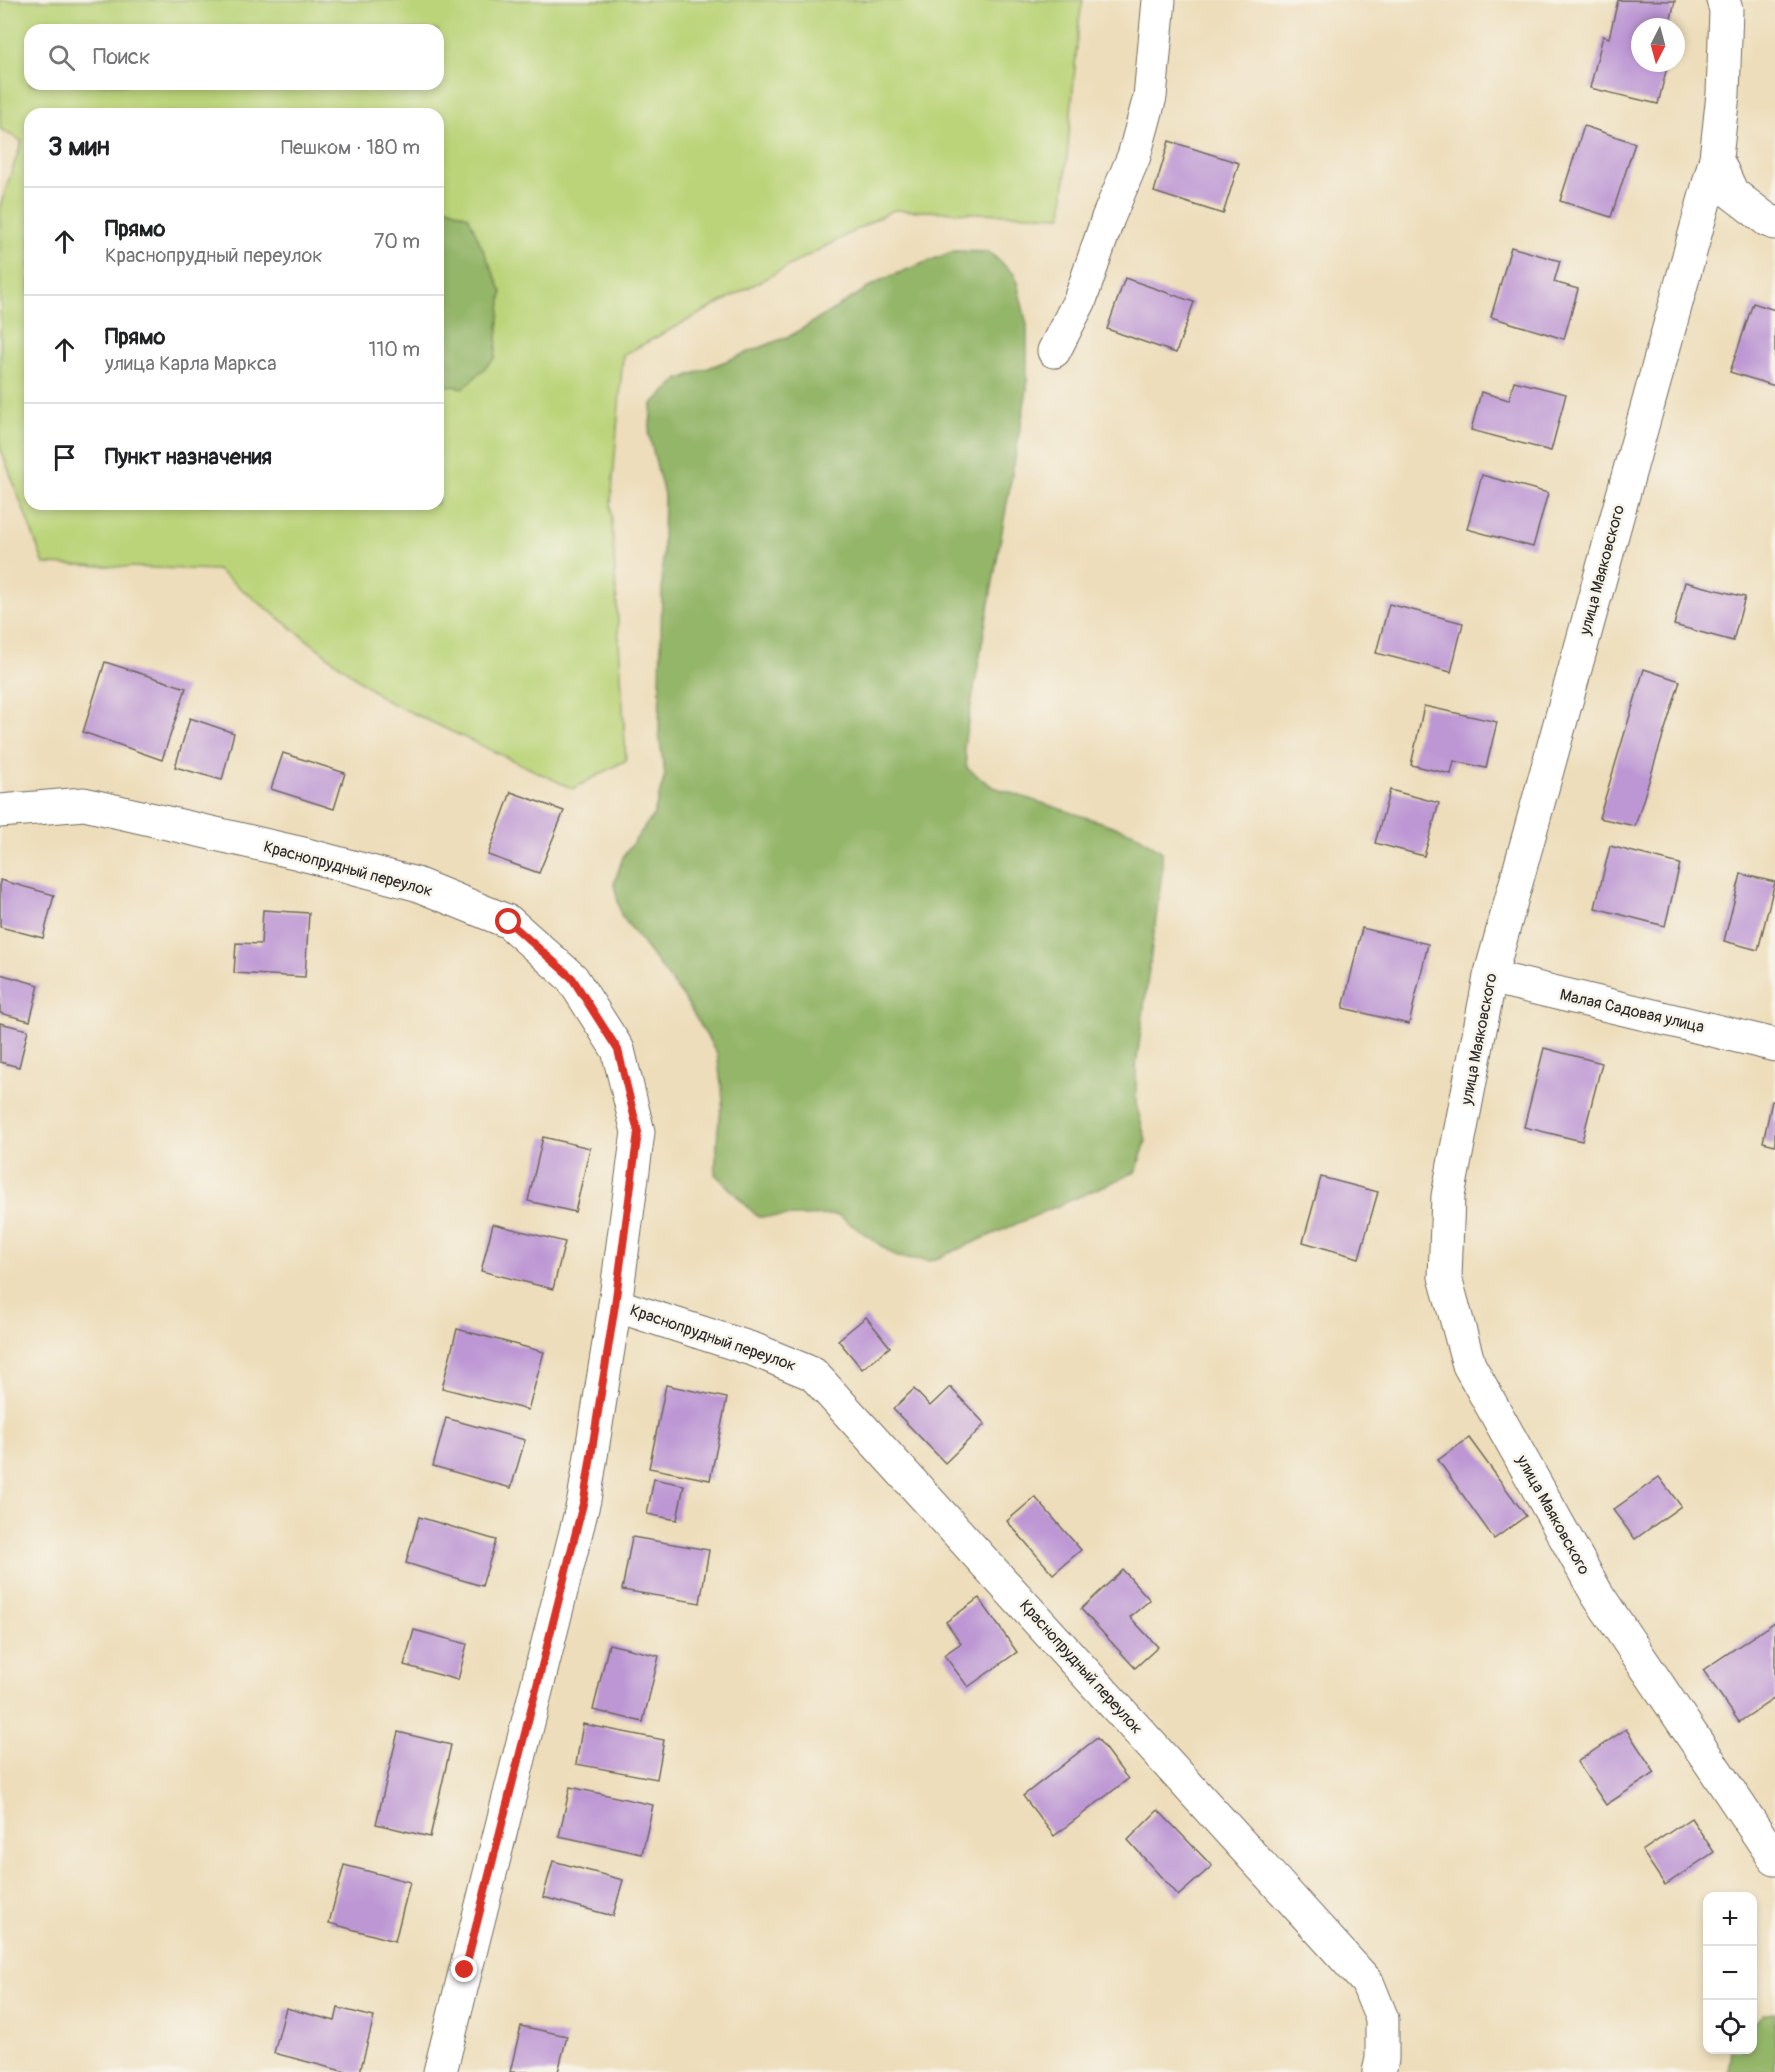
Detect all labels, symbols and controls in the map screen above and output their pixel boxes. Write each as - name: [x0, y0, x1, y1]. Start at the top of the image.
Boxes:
- north arrow: [1631, 18, 1685, 72]
- search box: [24, 24, 444, 90]
- icon: search: [45, 41, 78, 74]
- text: Поиск: [93, 43, 150, 71]
- text: 3 мин: [48, 131, 110, 163]
- text: Пешком · 180 m: [281, 135, 420, 160]
- text: Прямо: [105, 215, 165, 243]
- icon: ahead: [48, 225, 81, 258]
- text: 70 m: [374, 229, 420, 254]
- text: Краснопрудный переулок: [105, 243, 323, 268]
- text: Прямо: [105, 323, 165, 351]
- icon: ahead: [48, 333, 81, 366]
- text: 110 m: [369, 337, 420, 362]
- text: улица Карла Маркса: [105, 351, 276, 376]
- icon: arrive: [48, 441, 81, 474]
- text: Пункт назначения: [105, 443, 272, 471]
- street label: улица Маяковского: [1575, 503, 1629, 638]
- street label: Краснопрудный переулок: [261, 837, 435, 901]
- route start: [495, 908, 521, 934]
- street label: улица Маяковского: [1456, 971, 1502, 1107]
- street label: Малая Садовая улица: [1558, 985, 1706, 1037]
- street label: Краснопрудный переулок: [627, 1300, 799, 1376]
- street label: улица Маяковского: [1511, 1451, 1594, 1579]
- street label: Краснопрудный переулок: [1015, 1596, 1147, 1738]
- map controls: [1703, 1892, 1757, 2054]
- button: +: [1703, 1892, 1757, 1946]
- button: −: [1703, 1946, 1757, 2000]
- route end: [451, 1956, 477, 1982]
- button: locate: [1703, 2000, 1757, 2054]

